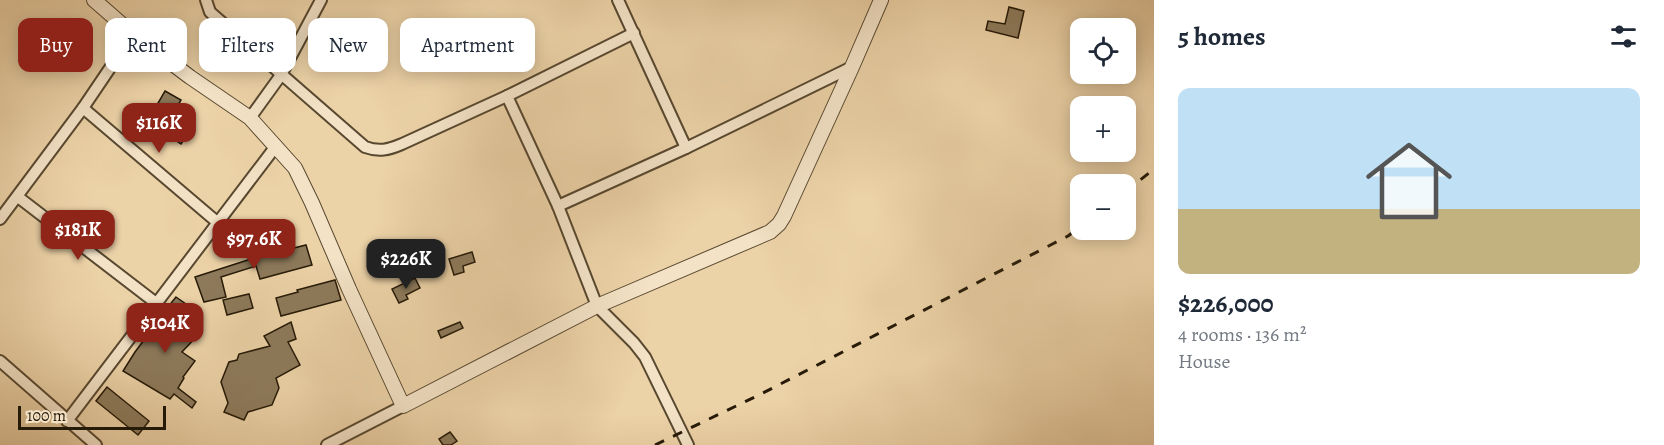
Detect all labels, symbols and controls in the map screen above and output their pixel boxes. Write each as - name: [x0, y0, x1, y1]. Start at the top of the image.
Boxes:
- chip: Buy: [18, 18, 93, 72]
- chip: Rent: [105, 18, 187, 72]
- chip: Filters: [199, 18, 296, 72]
- chip: New: [308, 18, 388, 72]
- chip: Apartment: [400, 18, 535, 72]
- map controls: [1070, 18, 1136, 240]
- button: locate: [1070, 18, 1136, 84]
- text: 5 homes: [1178, 19, 1266, 54]
- icon: filters: [1607, 20, 1640, 53]
- button: +: [1070, 96, 1136, 162]
- pin: $116K: [117, 103, 201, 154]
- text: $116K: [136, 109, 182, 136]
- icon: home: [1355, 127, 1463, 235]
- button: −: [1070, 174, 1136, 240]
- pin: $181K: [36, 210, 120, 261]
- text: $181K: [55, 216, 101, 243]
- pin: $97.6K: [205, 219, 303, 270]
- text: $97.6K: [226, 225, 282, 252]
- pin: $226K: [364, 239, 448, 290]
- text: $226K: [380, 245, 432, 272]
- text: $226,000: [1178, 286, 1274, 321]
- pin: $104K: [123, 303, 207, 354]
- text: $104K: [140, 309, 190, 336]
- text: 4 rooms · 136 m²: [1178, 321, 1307, 348]
- text: House: [1178, 348, 1230, 375]
- scale bar: [18, 403, 166, 430]
- text: 100 m: [27, 405, 66, 427]

